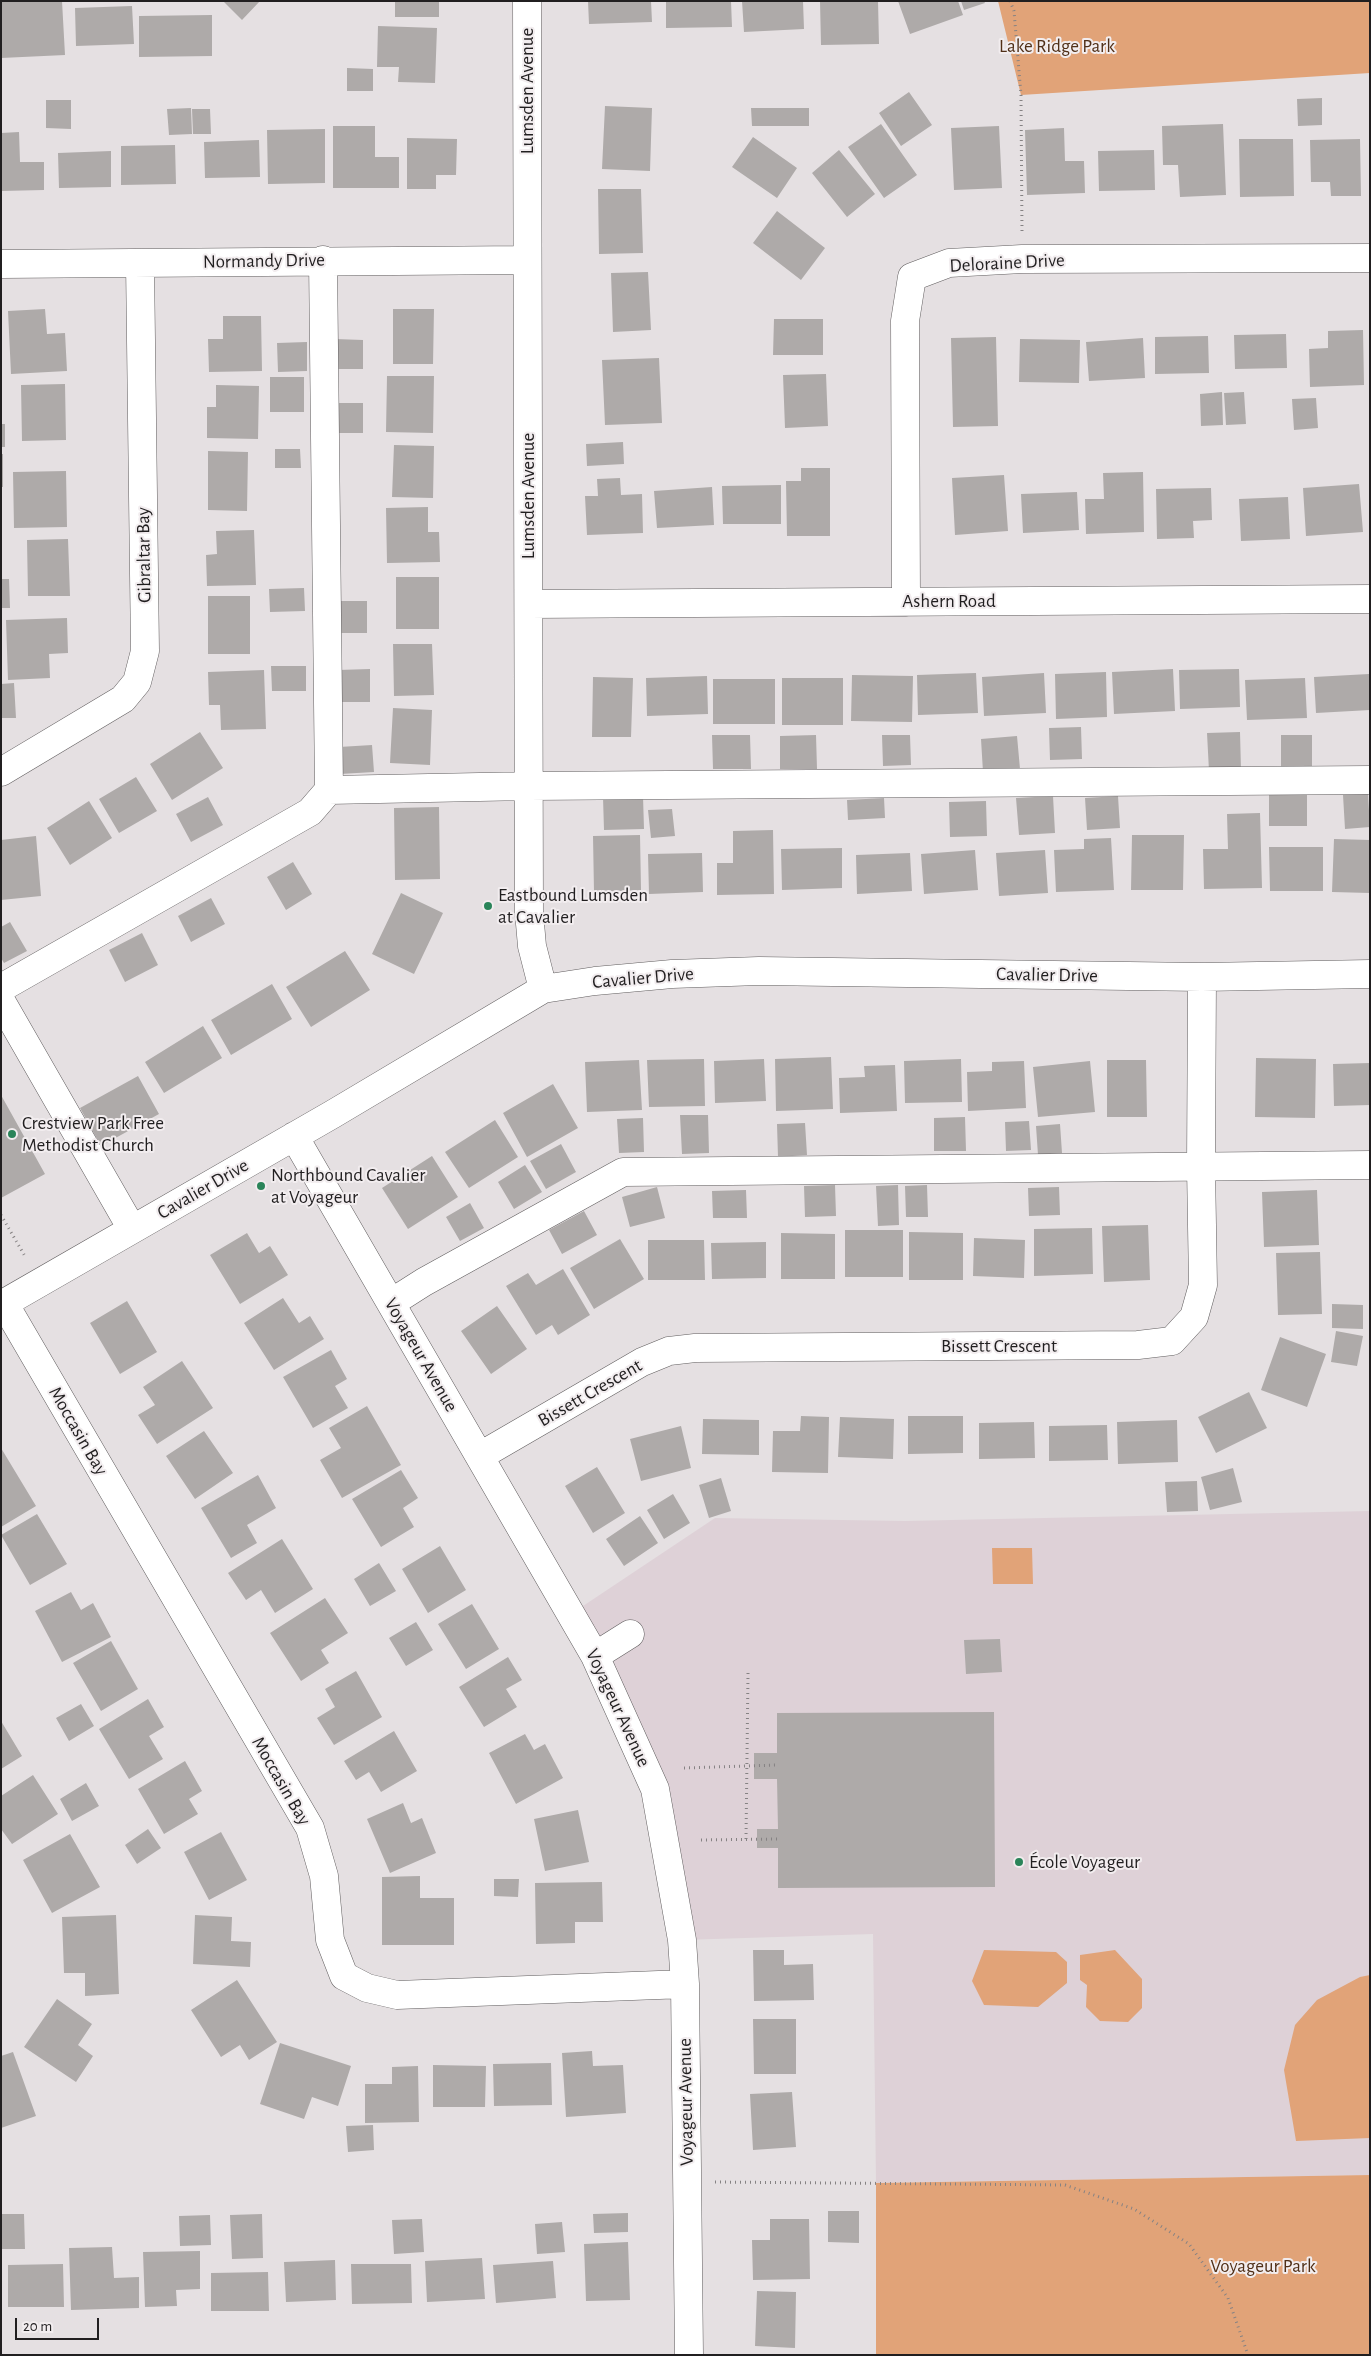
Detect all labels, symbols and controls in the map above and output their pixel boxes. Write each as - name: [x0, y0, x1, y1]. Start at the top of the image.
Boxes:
- street label: Lumsden Avenue: [516, 28, 538, 154]
- park label: Lake Ridge Park: [999, 35, 1115, 57]
- street label: Normandy Drive: [203, 249, 325, 273]
- street label: Deloraine Drive: [949, 249, 1065, 277]
- street label: Lumsden Avenue: [517, 433, 539, 559]
- street label: Gibraltar Bay: [132, 507, 156, 603]
- street label: Ashern Road: [902, 590, 996, 612]
- place label: Eastbound Lumsden at Cavalier: [498, 884, 648, 928]
- marker: Eastbound Lumsden at Cavalier: [482, 900, 494, 912]
- street label: Cavalier Drive: [591, 962, 695, 994]
- street label: Cavalier Drive: [996, 963, 1098, 987]
- place label: Crestview Park Free Methodist Church: [22, 1112, 164, 1156]
- marker: Crestview Park Free Methodist Church: [6, 1128, 18, 1140]
- street label: Cavalier Drive: [153, 1154, 253, 1224]
- place label: Northbound Cavalier at Voyageur: [271, 1164, 425, 1208]
- marker: Northbound Cavalier at Voyageur: [255, 1180, 267, 1192]
- street label: Voyageur Avenue: [379, 1294, 463, 1416]
- street label: Bissett Crescent: [941, 1335, 1057, 1357]
- street label: Bissett Crescent: [534, 1354, 646, 1432]
- street label: Moccasin Bay: [43, 1383, 113, 1479]
- street label: Voyageur Avenue: [581, 1645, 655, 1771]
- street label: Moccasin Bay: [246, 1733, 316, 1829]
- place label: École Voyageur: [1029, 1851, 1140, 1873]
- marker: École Voyageur: [1013, 1856, 1025, 1868]
- street label: Voyageur Avenue: [673, 2038, 699, 2166]
- park label: Voyageur Park: [1210, 2255, 1316, 2277]
- scale bar: [18, 2308, 101, 2340]
- text: 20 m: [23, 2319, 52, 2334]

